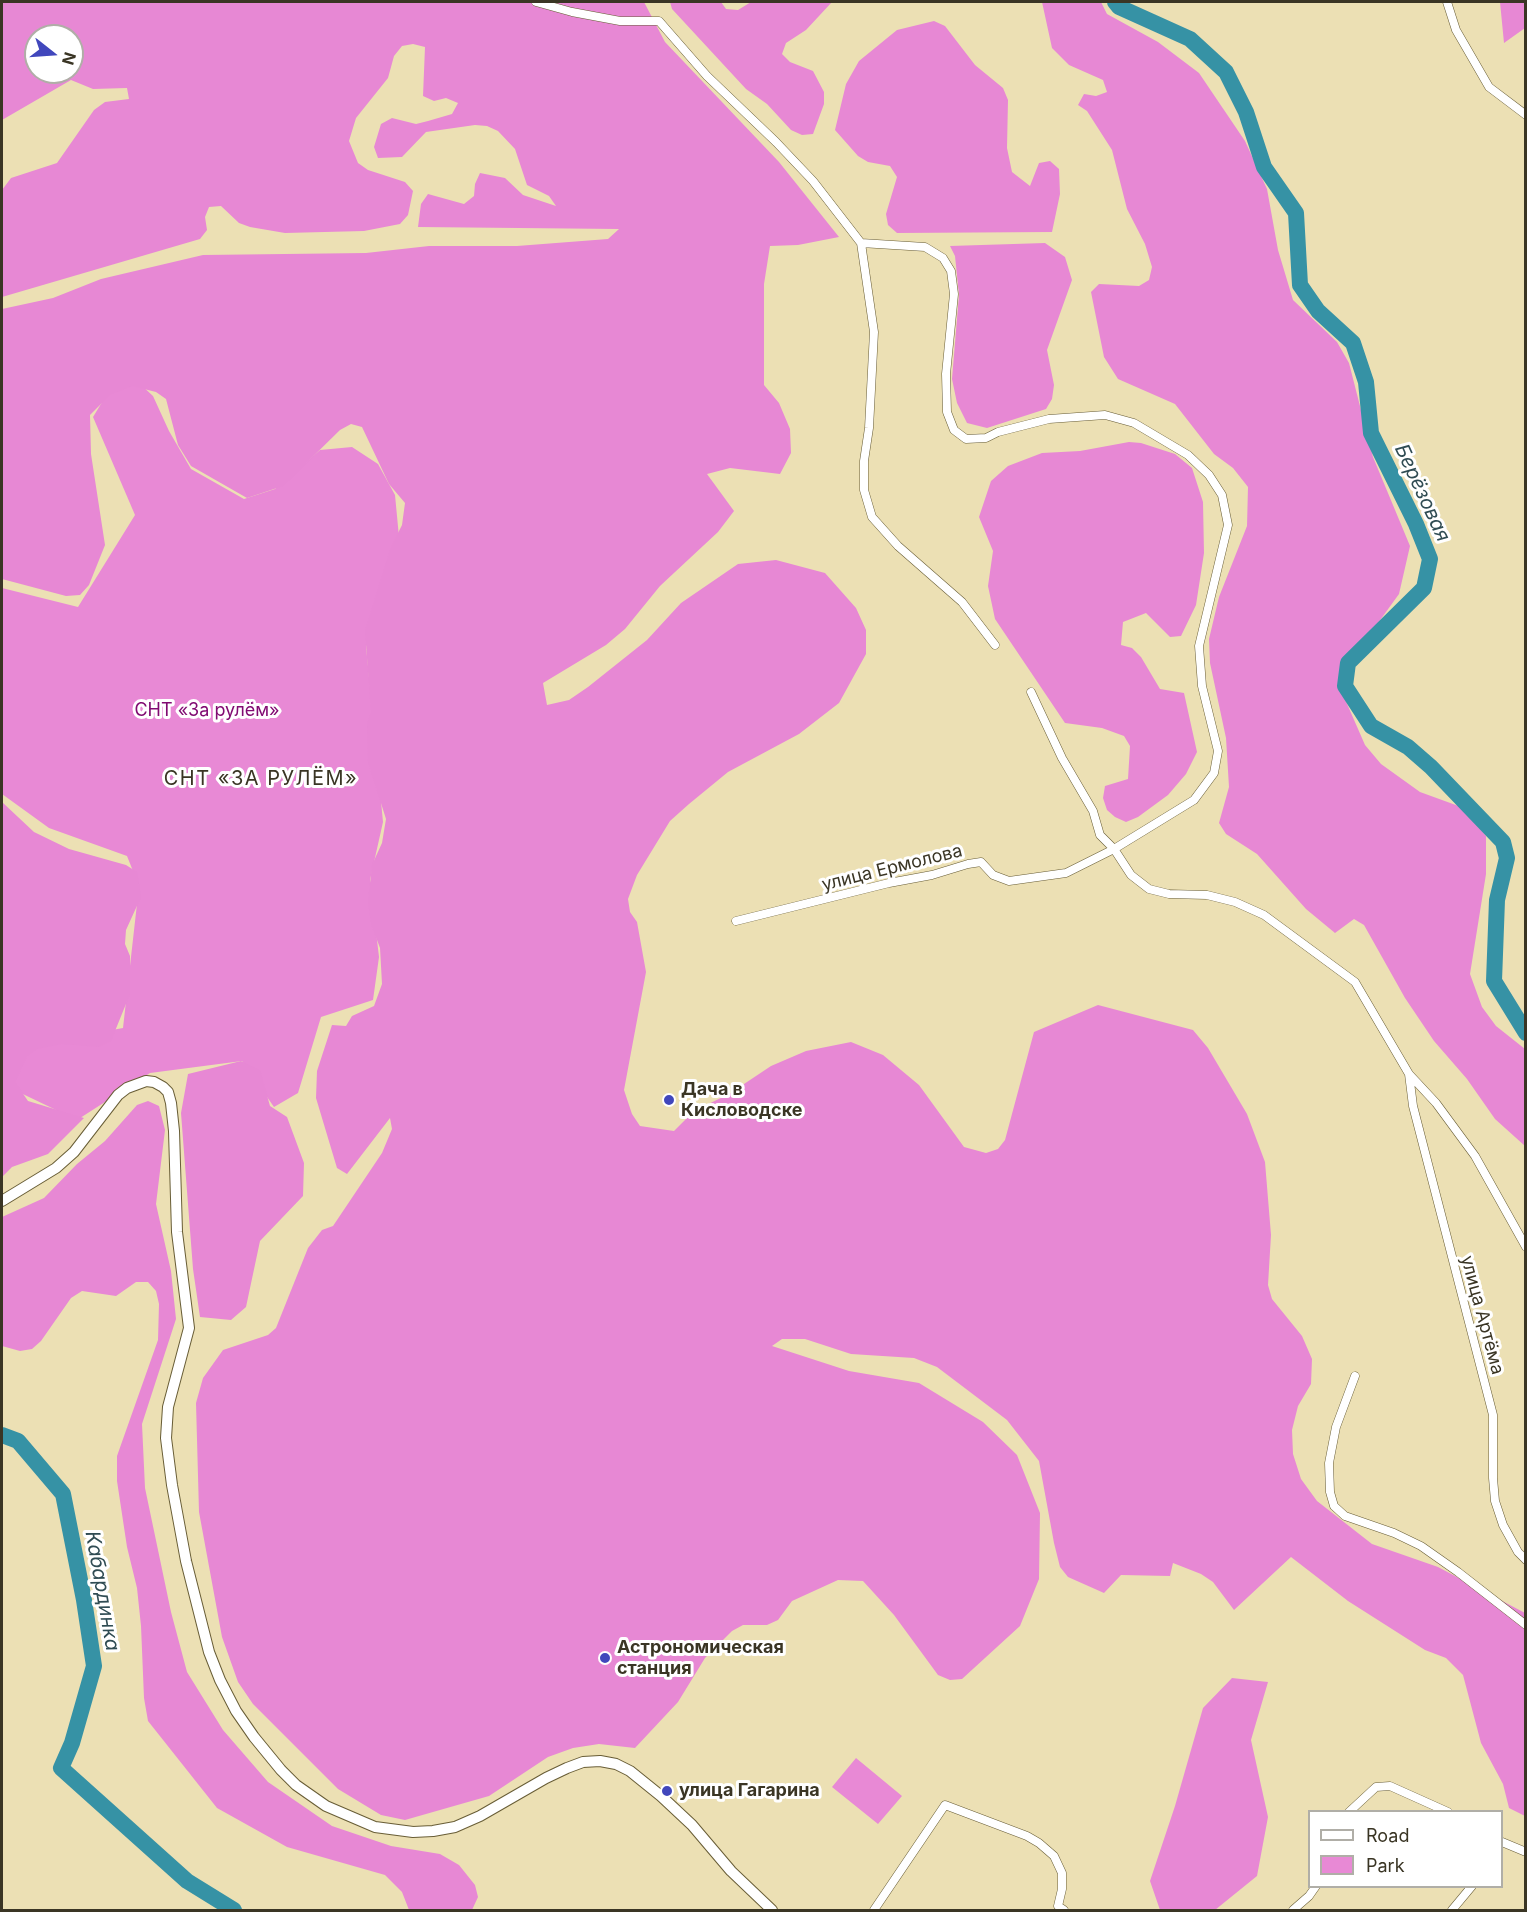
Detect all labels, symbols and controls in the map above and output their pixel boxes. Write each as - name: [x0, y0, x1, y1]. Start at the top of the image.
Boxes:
- north arrow: [24, 24, 84, 84]
- text: N: [58, 50, 81, 67]
- water label: Берёзовая: [1389, 440, 1455, 546]
- park label: СНТ «За рулём»: [134, 700, 280, 722]
- district label: СНТ «ЗА РУЛЁМ»: [164, 767, 358, 791]
- street label: улица Ермолова: [819, 840, 965, 896]
- place label: Дача в Кисловодске: [681, 1079, 802, 1122]
- marker: Дача в Кисловодске: [662, 1093, 676, 1107]
- street label: улица Артёма: [1456, 1253, 1508, 1377]
- water label: Кабардинка: [80, 1529, 124, 1653]
- place label: Астрономическая станция: [617, 1637, 784, 1680]
- marker: Астрономическая станция: [598, 1651, 612, 1665]
- place label: улица Гагарина: [679, 1780, 820, 1802]
- marker: улица Гагарина: [660, 1784, 674, 1798]
- legend: [1308, 1810, 1503, 1888]
- text: Road: [1366, 1825, 1409, 1846]
- text: Park: [1366, 1855, 1405, 1876]

